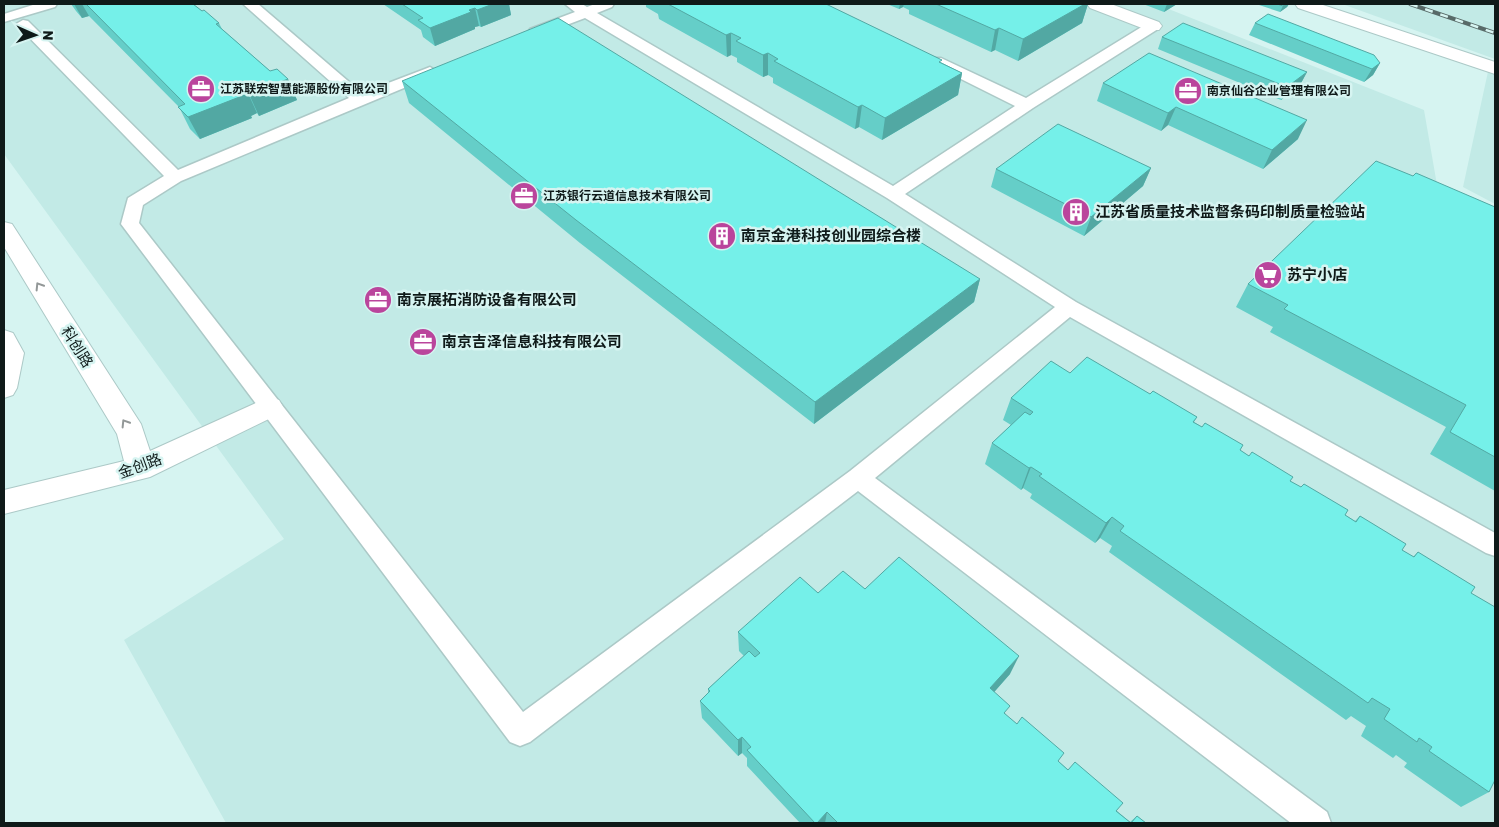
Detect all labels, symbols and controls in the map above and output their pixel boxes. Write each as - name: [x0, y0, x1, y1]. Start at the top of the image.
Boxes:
- north arrow: [10, 10, 60, 60]
- text: N: [39, 30, 56, 41]
- office icon: 江苏联宏智慧能源股份有限公司: [186, 74, 216, 104]
- office icon: 南京仙谷企业管理有限公司: [1173, 76, 1203, 106]
- place label: 江苏联宏智慧能源股份有限公司: [220, 82, 388, 96]
- place label: 南京仙谷企业管理有限公司: [1207, 84, 1351, 98]
- office icon: 江苏银行云道信息技术有限公司: [509, 181, 539, 211]
- place label: 江苏银行云道信息技术有限公司: [543, 189, 711, 203]
- building icon: 江苏省质量技术监督条码印制质量检验站: [1061, 197, 1091, 227]
- place label: 江苏省质量技术监督条码印制质量检验站: [1095, 203, 1365, 221]
- building icon: 南京金港科技创业园综合楼: [707, 221, 737, 251]
- place label: 南京金港科技创业园综合楼: [741, 227, 921, 245]
- supermarket icon: 苏宁小店: [1253, 260, 1283, 290]
- place label: 苏宁小店: [1287, 266, 1347, 284]
- one-way arrow: [36, 282, 45, 291]
- office icon: 南京展拓消防设备有限公司: [363, 285, 393, 315]
- place label: 南京展拓消防设备有限公司: [397, 291, 577, 309]
- street label: 科创路: [57, 323, 97, 371]
- office icon: 南京吉泽信息科技有限公司: [408, 327, 438, 357]
- place label: 南京吉泽信息科技有限公司: [442, 333, 622, 351]
- one-way arrow: [122, 420, 132, 429]
- street label: 金创路: [116, 450, 164, 482]

